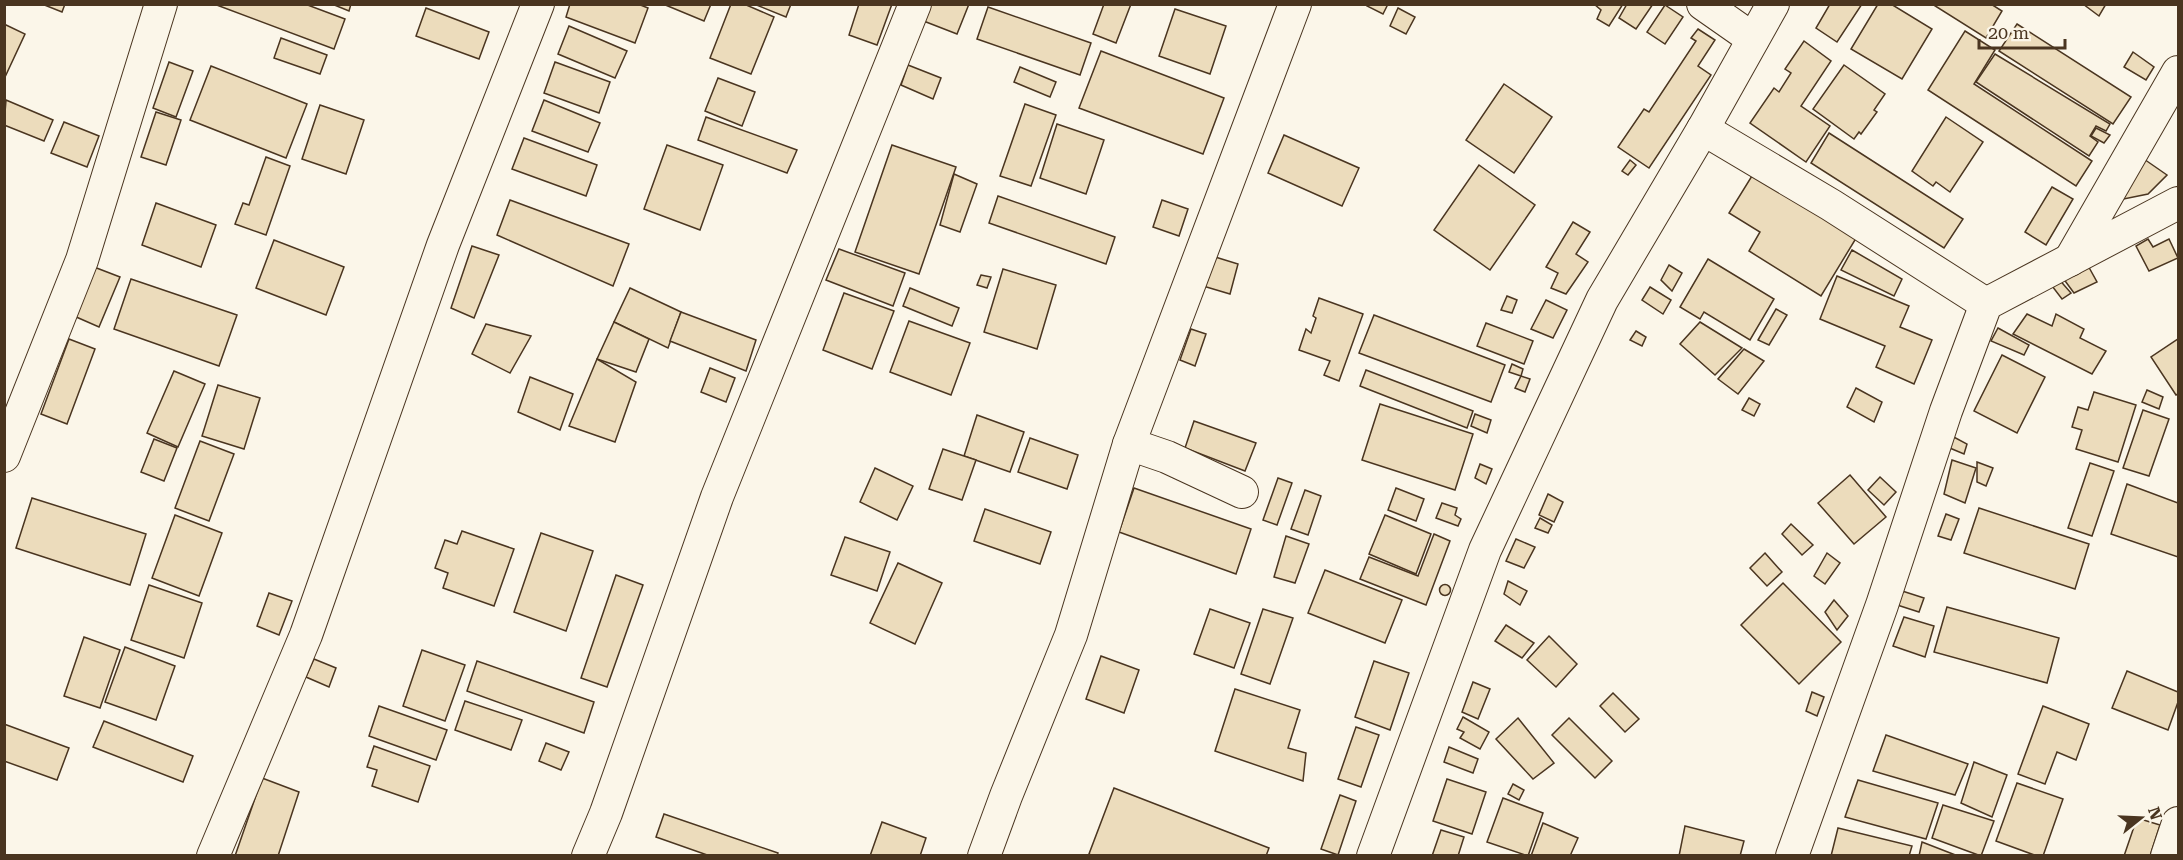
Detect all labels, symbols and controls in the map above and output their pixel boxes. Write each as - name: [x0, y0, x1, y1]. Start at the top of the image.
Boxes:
- scale bar: [1979, 12, 2064, 50]
- text: 20 m: [1988, 22, 2029, 43]
- north arrow: [2111, 788, 2171, 848]
- text: N: [2144, 805, 2166, 822]

